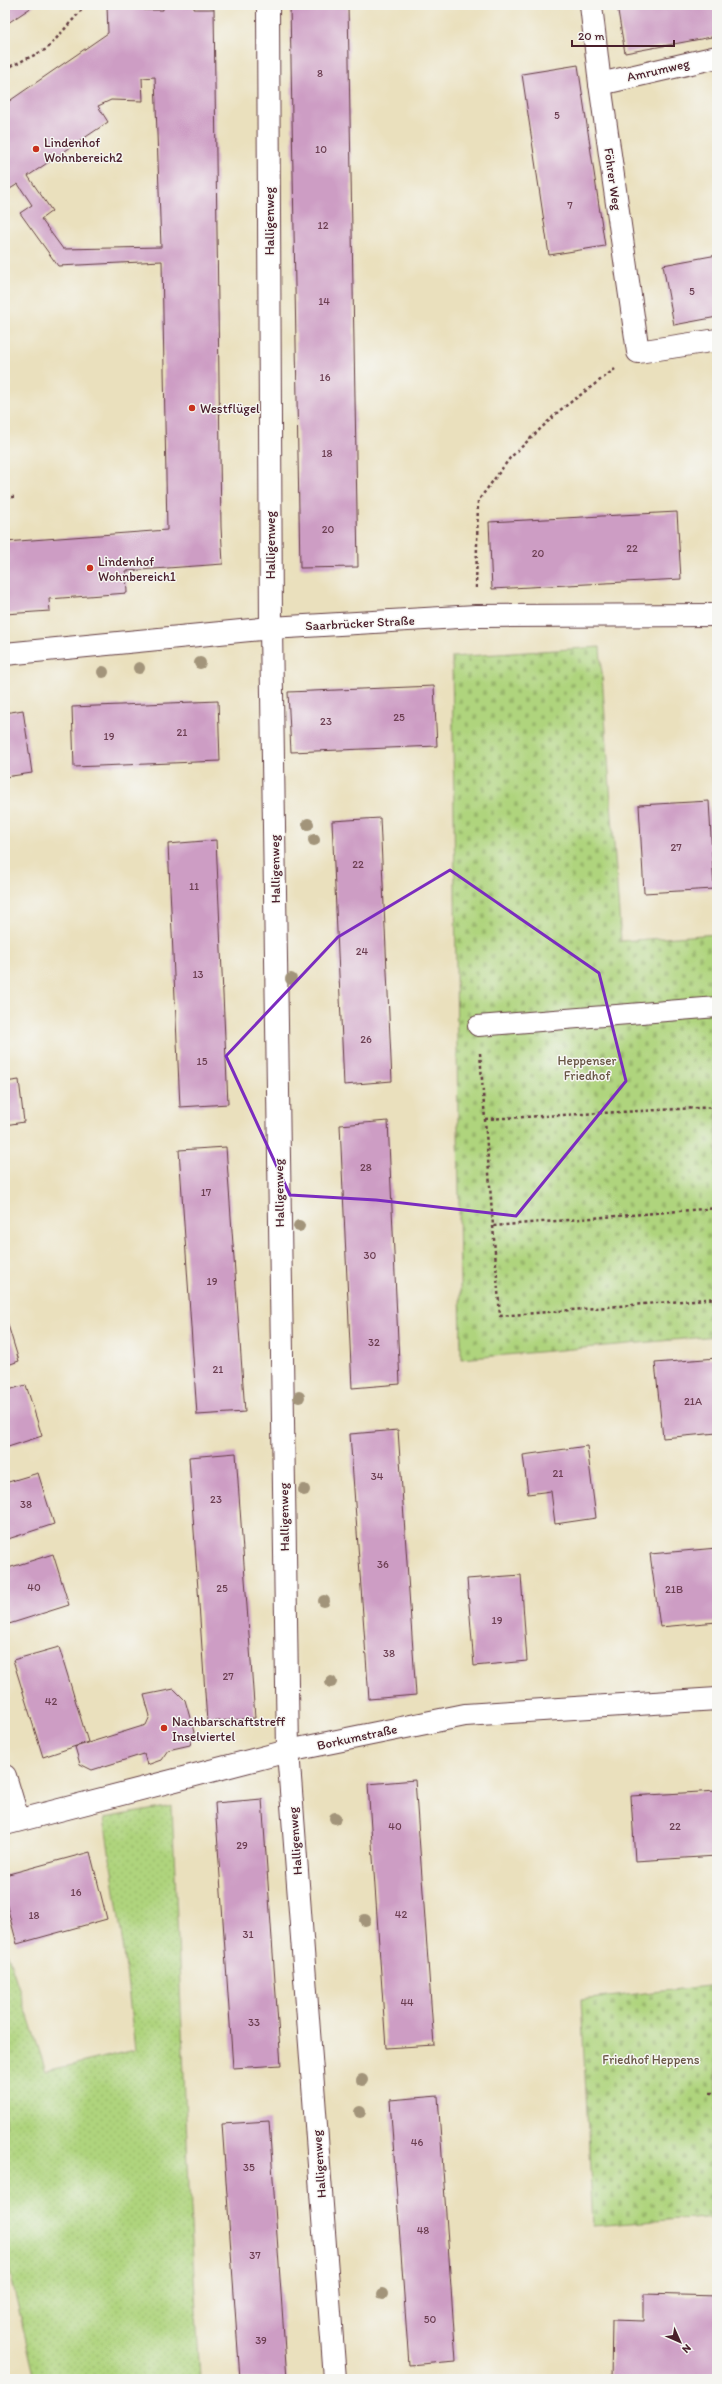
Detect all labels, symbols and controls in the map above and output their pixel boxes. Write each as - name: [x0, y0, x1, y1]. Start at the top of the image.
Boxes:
- scale bar: [572, 22, 674, 48]
- text: 20 m: [578, 29, 605, 43]
- street label: Amrumweg: [625, 55, 691, 84]
- house number: 8: [317, 67, 323, 80]
- house number: 5: [554, 109, 560, 122]
- place label: Lindenhof Wohnbereich2: [44, 135, 123, 165]
- house number: 10: [315, 143, 327, 156]
- marker: Lindenhof Wohnbereich2: [31, 144, 41, 154]
- street label: Föhrer Weg: [601, 147, 625, 212]
- street label: Halligenweg: [262, 186, 277, 255]
- house number: 7: [567, 199, 573, 212]
- house number: 12: [318, 219, 329, 232]
- house number: 5: [689, 285, 695, 298]
- house number: 14: [318, 295, 330, 308]
- house number: 16: [320, 371, 331, 384]
- place label: Westflügel: [200, 401, 260, 416]
- marker: Westflügel: [187, 403, 197, 413]
- house number: 18: [321, 447, 333, 460]
- street label: Halligenweg: [263, 510, 278, 579]
- house number: 20: [322, 523, 335, 536]
- house number: 22: [626, 542, 638, 555]
- house number: 20: [532, 547, 545, 560]
- place label: Lindenhof Wohnbereich1: [98, 554, 176, 584]
- marker: Lindenhof Wohnbereich1: [85, 563, 95, 573]
- street label: Saarbrücker Straße: [305, 613, 415, 633]
- house number: 25: [393, 711, 405, 724]
- house number: 23: [320, 715, 332, 728]
- house number: 21: [177, 726, 187, 739]
- house number: 19: [104, 730, 115, 743]
- street label: Halligenweg: [267, 834, 283, 903]
- house number: 27: [670, 841, 682, 854]
- house number: 22: [352, 858, 364, 871]
- house number: 11: [189, 880, 199, 893]
- house number: 24: [356, 945, 369, 958]
- house number: 13: [192, 968, 204, 981]
- house number: 26: [360, 1033, 372, 1046]
- park label: Heppenser Friedhof: [558, 1053, 617, 1083]
- house number: 15: [197, 1055, 208, 1068]
- street label: Halligenweg: [271, 1158, 287, 1227]
- house number: 28: [360, 1161, 372, 1174]
- house number: 17: [201, 1186, 212, 1199]
- house number: 30: [364, 1249, 377, 1262]
- house number: 19: [207, 1275, 218, 1288]
- house number: 32: [368, 1336, 380, 1349]
- house number: 21: [213, 1363, 223, 1376]
- house number: 21A: [684, 1395, 702, 1408]
- house number: 21: [553, 1467, 563, 1480]
- house number: 34: [371, 1470, 384, 1483]
- street label: Halligenweg: [276, 1482, 292, 1551]
- house number: 23: [210, 1493, 222, 1506]
- house number: 38: [20, 1498, 32, 1511]
- house number: 36: [377, 1558, 389, 1571]
- house number: 40: [27, 1581, 41, 1594]
- house number: 25: [216, 1582, 228, 1595]
- house number: 21B: [665, 1583, 683, 1596]
- house number: 19: [492, 1614, 503, 1627]
- house number: 38: [383, 1647, 395, 1660]
- house number: 27: [222, 1670, 234, 1683]
- house number: 42: [45, 1695, 57, 1708]
- place label: Nachbarschaftstreff Inselviertel: [172, 1714, 286, 1744]
- street label: Borkumstraße: [316, 1721, 398, 1753]
- marker: Nachbarschaftstreff Inselviertel: [159, 1723, 169, 1733]
- street label: Halligenweg: [285, 1806, 305, 1876]
- house number: 40: [388, 1820, 402, 1833]
- house number: 22: [669, 1820, 681, 1833]
- house number: 29: [236, 1839, 248, 1852]
- house number: 16: [71, 1886, 82, 1899]
- house number: 42: [395, 1908, 407, 1921]
- house number: 18: [28, 1909, 40, 1922]
- house number: 31: [242, 1928, 254, 1941]
- house number: 44: [400, 1996, 414, 2009]
- house number: 33: [248, 2016, 260, 2029]
- park label: Friedhof Heppens: [602, 2052, 700, 2067]
- street label: Halligenweg: [309, 2129, 329, 2199]
- house number: 46: [411, 2136, 423, 2149]
- house number: 35: [243, 2161, 255, 2174]
- house number: 48: [417, 2224, 429, 2237]
- house number: 37: [249, 2249, 261, 2262]
- house number: 50: [424, 2313, 436, 2326]
- north arrow: [660, 2322, 700, 2362]
- house number: 39: [255, 2334, 267, 2347]
- text: N: [679, 2341, 694, 2356]

